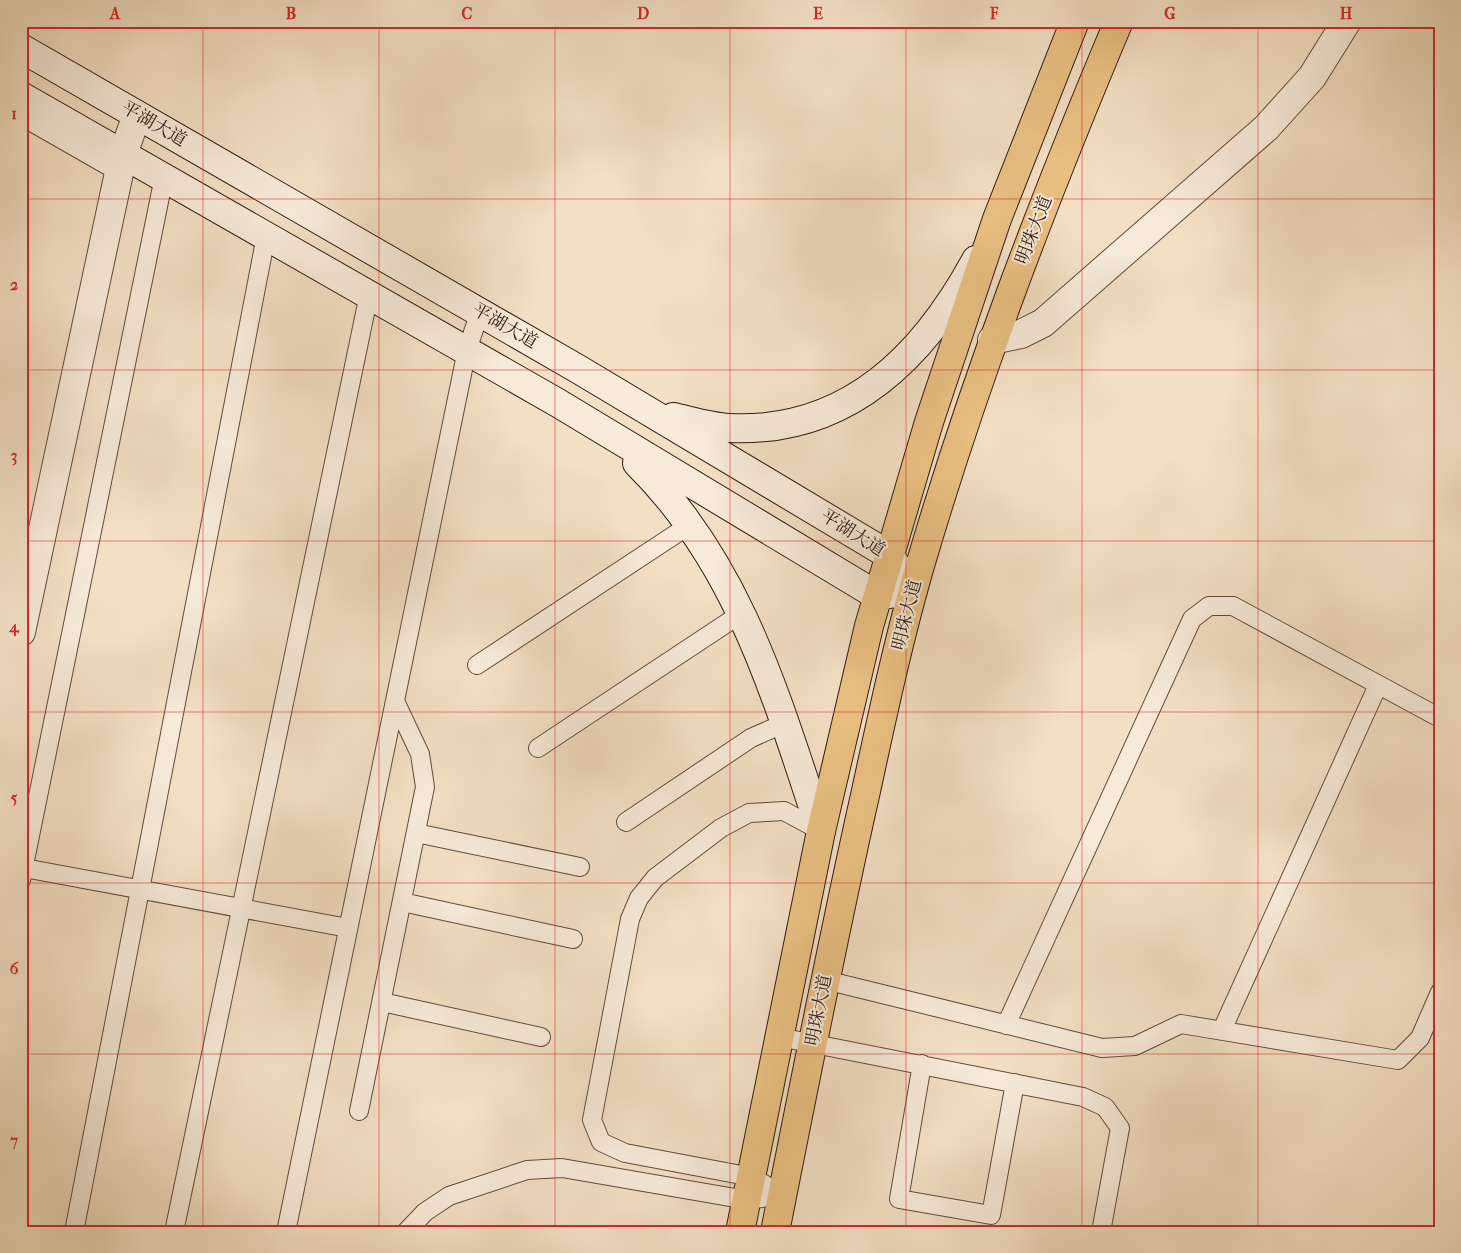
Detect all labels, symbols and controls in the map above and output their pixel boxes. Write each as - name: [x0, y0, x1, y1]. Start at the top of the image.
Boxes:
- text: A: [109, 4, 121, 23]
- text: B: [286, 4, 296, 23]
- text: C: [462, 4, 473, 23]
- text: D: [637, 4, 649, 23]
- text: E: [813, 4, 823, 23]
- text: F: [989, 4, 999, 23]
- text: G: [1164, 4, 1176, 23]
- text: H: [1340, 4, 1353, 23]
- street label: 平湖大道: [118, 97, 190, 151]
- text: 1: [11, 104, 17, 123]
- street label: 明珠大道: [1011, 193, 1057, 267]
- text: 2: [10, 275, 18, 294]
- street label: 平湖大道: [469, 299, 541, 353]
- text: 3: [11, 446, 17, 466]
- street label: 平湖大道: [817, 505, 889, 561]
- street label: 明珠大道: [888, 578, 926, 652]
- text: 4: [8, 617, 20, 637]
- text: 5: [11, 788, 18, 807]
- text: 6: [10, 959, 19, 978]
- street label: 明珠大道: [802, 973, 836, 1047]
- text: 7: [9, 1131, 18, 1150]

